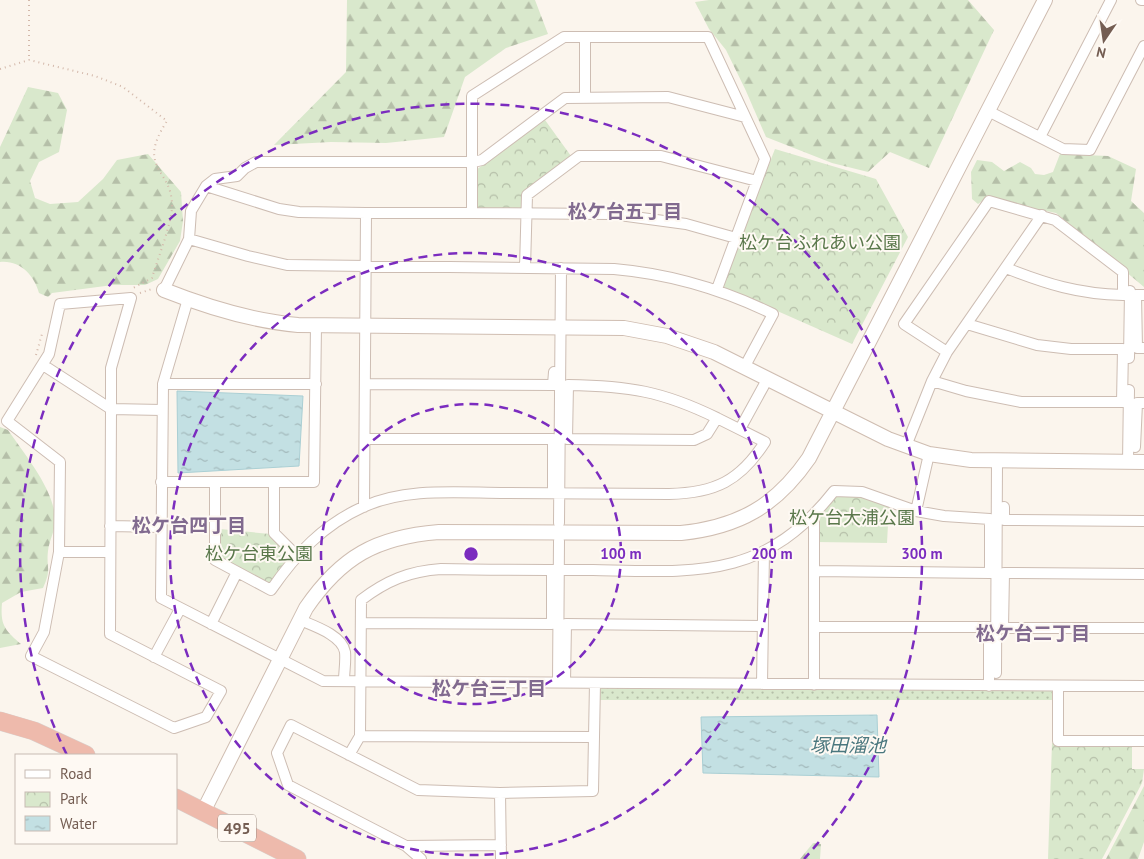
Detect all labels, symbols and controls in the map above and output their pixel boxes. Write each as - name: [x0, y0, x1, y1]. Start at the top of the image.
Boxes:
- north arrow: [1079, 15, 1129, 65]
- text: N: [1095, 43, 1108, 62]
- district label: 松ケ台五丁目: [568, 199, 682, 223]
- park label: 松ケ台ふれあい公園: [739, 231, 901, 254]
- park label: 松ケ台大浦公園: [789, 506, 915, 529]
- district label: 松ケ台四丁目: [132, 513, 246, 537]
- park label: 松ケ台東公園: [205, 542, 313, 565]
- text: 100 m: [600, 544, 642, 563]
- text: 200 m: [751, 544, 793, 563]
- text: 300 m: [901, 544, 943, 563]
- centre of rings: [462, 545, 480, 563]
- district label: 松ケ台二丁目: [976, 621, 1090, 645]
- district label: 松ケ台三丁目: [432, 676, 546, 700]
- water label: 塚田溜池: [810, 733, 888, 757]
- legend: [15, 754, 178, 844]
- text: Road: [60, 764, 92, 783]
- text: Park: [60, 789, 88, 808]
- text: Water: [60, 814, 97, 833]
- road number: 495: [218, 814, 256, 841]

